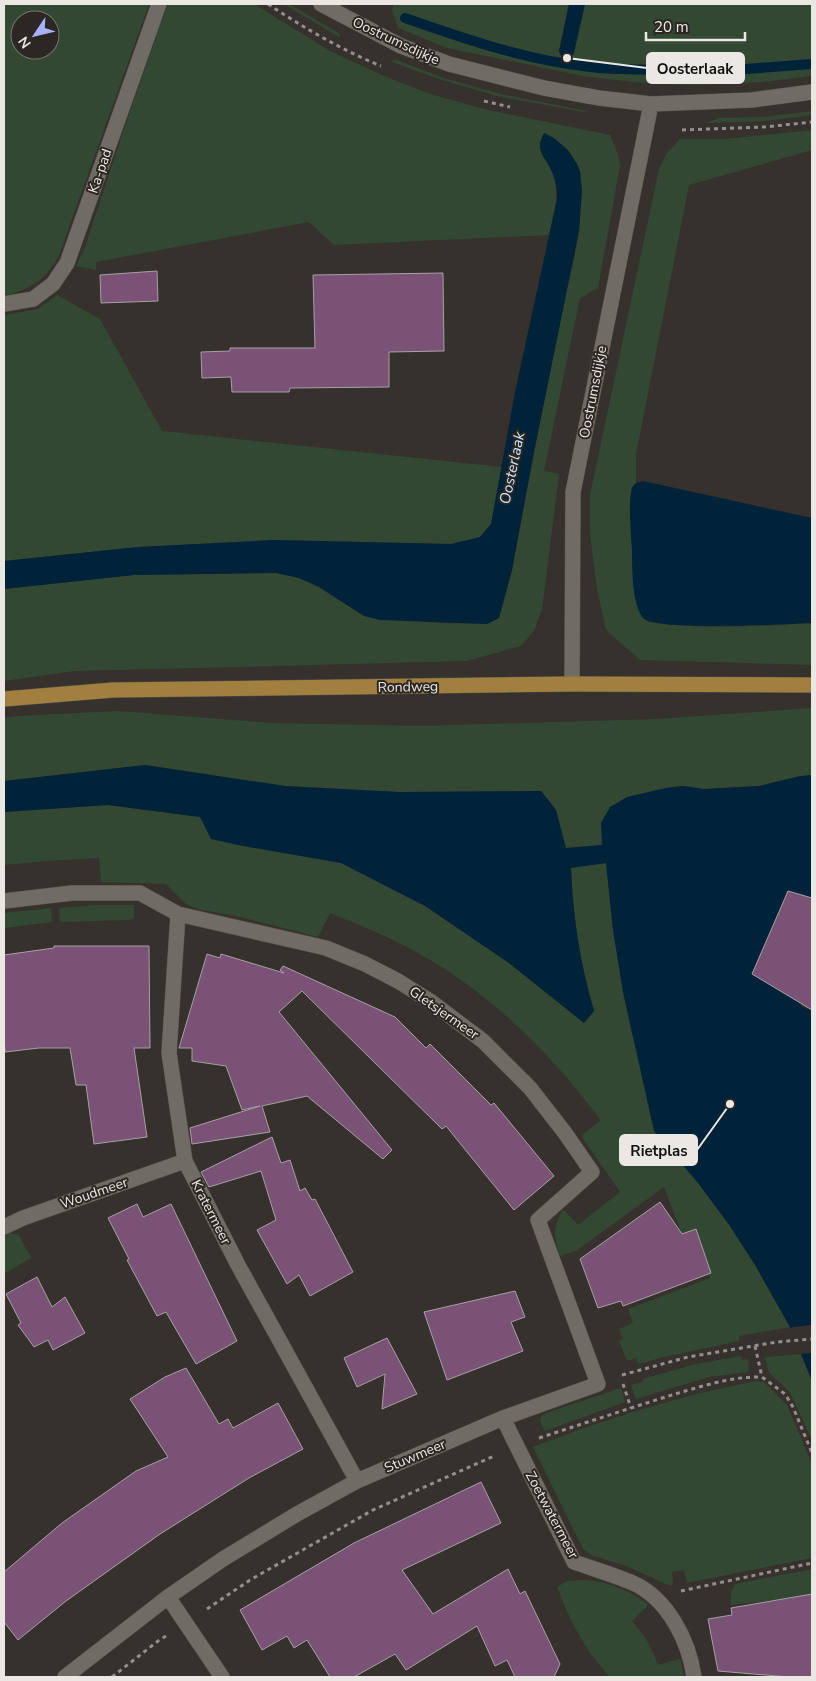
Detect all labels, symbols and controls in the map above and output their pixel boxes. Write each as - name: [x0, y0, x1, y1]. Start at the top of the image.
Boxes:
- north arrow: [10, 10, 60, 60]
- scale bar: [646, 10, 745, 42]
- street label: Oostrumsdijkje: [349, 12, 443, 70]
- text: 20 m: [654, 17, 689, 37]
- text: N: [14, 32, 36, 52]
- callout: Oosterlaak: [647, 53, 744, 83]
- text: Oosterlaak: [657, 59, 734, 79]
- street label: Ka-pad: [84, 146, 116, 196]
- street label: Oostrumsdijkje: [575, 344, 611, 440]
- water label: Oosterlaak: [495, 430, 530, 506]
- street label: Rondweg: [378, 677, 438, 697]
- street label: Gletsjermeer: [405, 982, 483, 1044]
- callout: Rietplas: [620, 1135, 697, 1165]
- text: Rietplas: [630, 1141, 688, 1161]
- street label: Woudmeer: [58, 1173, 130, 1213]
- street label: Kratermeer: [187, 1176, 235, 1248]
- street label: Stuwmeer: [381, 1435, 449, 1477]
- street label: Zoetwatermeer: [521, 1468, 583, 1562]

